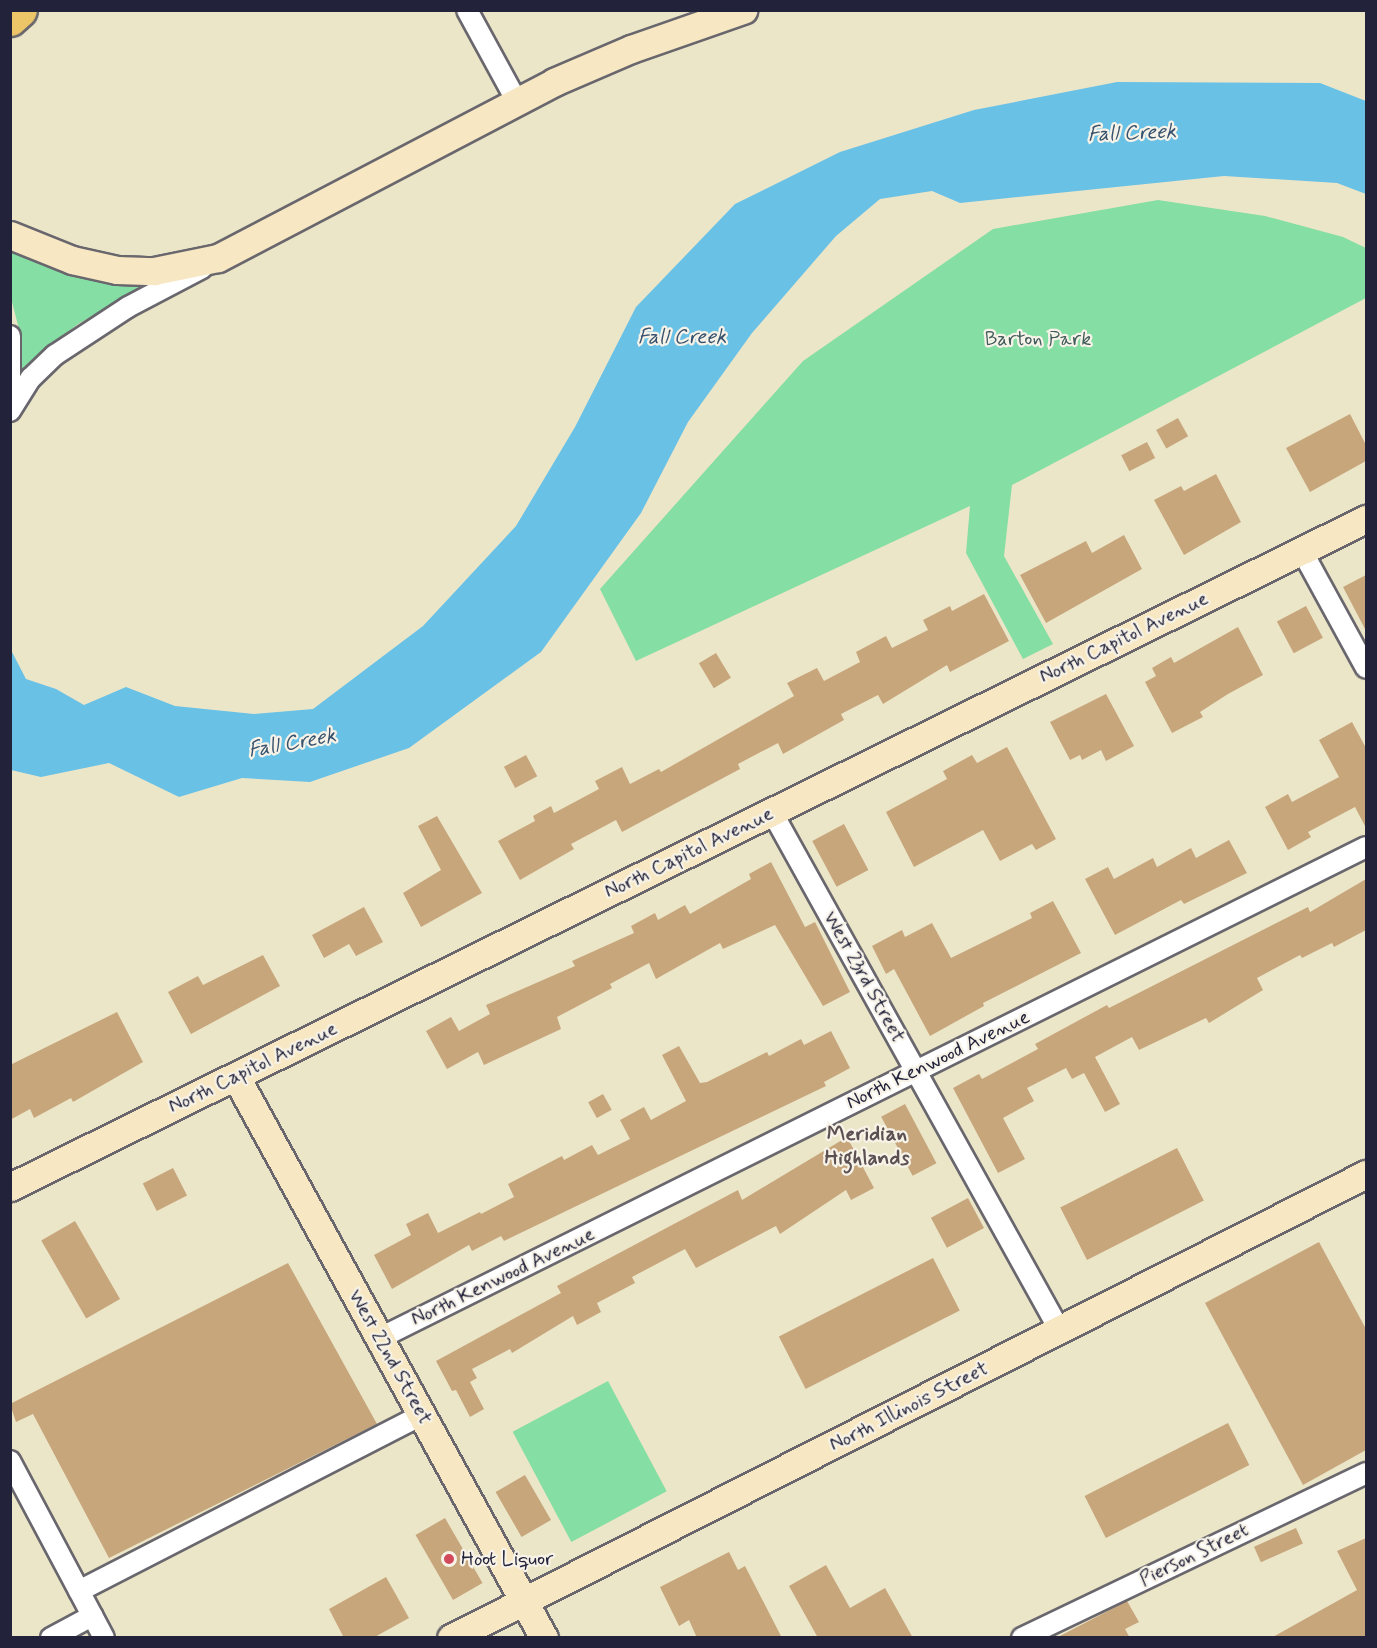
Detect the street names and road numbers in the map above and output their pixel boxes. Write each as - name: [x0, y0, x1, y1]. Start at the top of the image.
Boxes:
- street label: North Capitol Avenue: [1038, 588, 1210, 688]
- street label: North Capitol Avenue: [603, 803, 775, 903]
- street label: West 23rd Street: [818, 908, 910, 1046]
- street label: North Kenwood Avenue: [845, 1006, 1031, 1114]
- street label: North Capitol Avenue: [167, 1018, 339, 1118]
- street label: North Kenwood Avenue: [410, 1223, 596, 1331]
- street label: West 22nd Street: [343, 1286, 437, 1428]
- street label: North Illinois Street: [826, 1357, 992, 1457]
- street label: Pierson Street: [1134, 1518, 1254, 1592]

